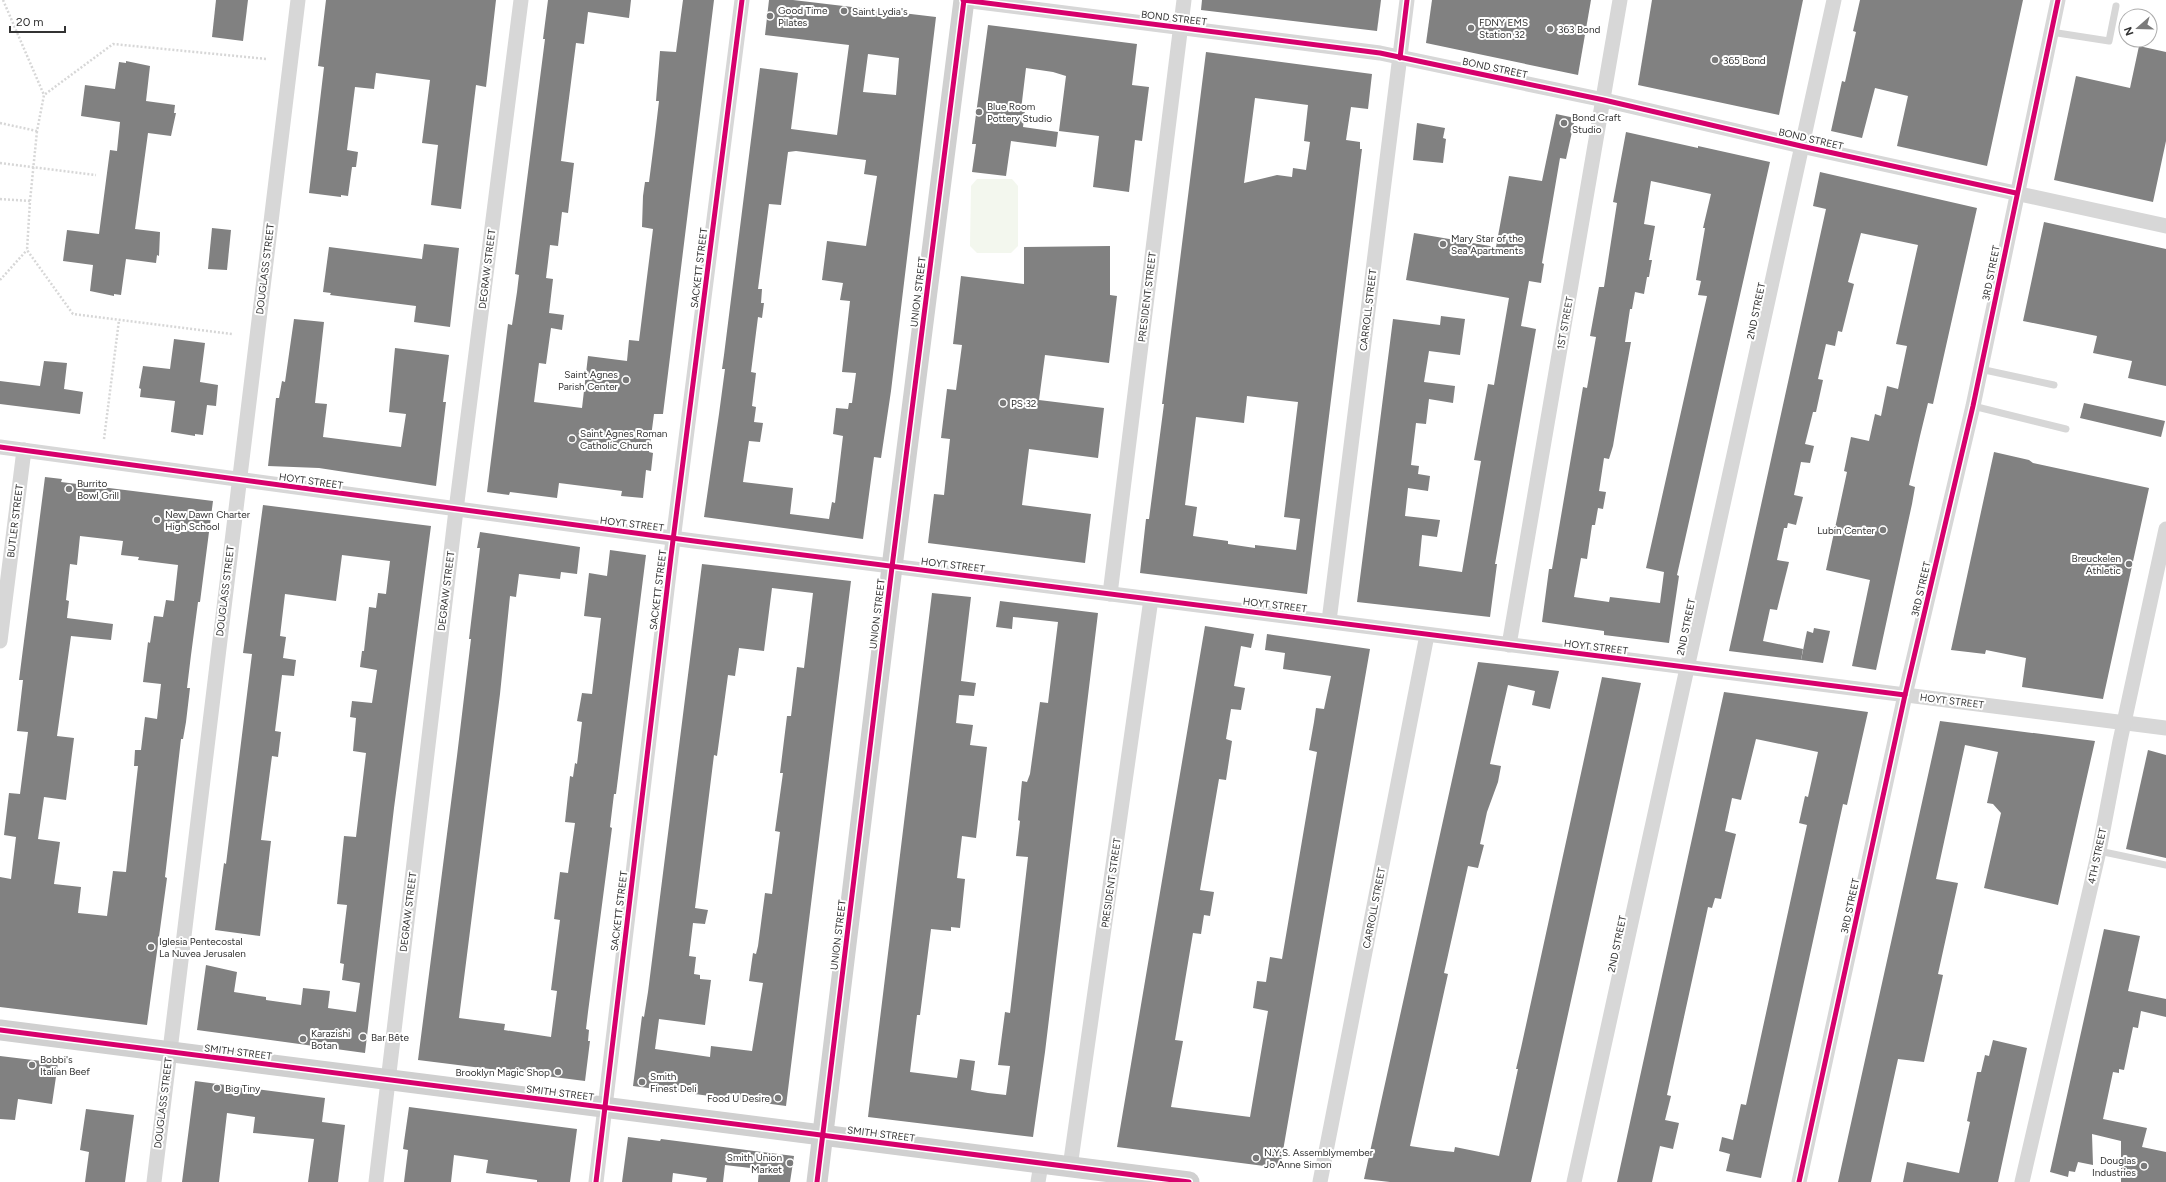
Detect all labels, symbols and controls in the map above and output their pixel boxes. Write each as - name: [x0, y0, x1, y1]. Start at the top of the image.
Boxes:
- place label: Good Time Pilates: [778, 4, 828, 29]
- place label: Saint Lydia's: [852, 5, 908, 18]
- marker: Saint Lydia's: [839, 6, 849, 16]
- scale bar: [10, 8, 65, 34]
- street label: BOND STREET: [1140, 8, 1208, 29]
- north arrow: [2118, 8, 2158, 48]
- marker: Good Time Pilates: [765, 11, 775, 21]
- text: 20 m: [16, 15, 44, 29]
- place label: FDNY EMS Station 32: [1479, 16, 1528, 41]
- marker: FDNY EMS Station 32: [1466, 23, 1476, 33]
- place label: 363 Bond: [1558, 23, 1601, 36]
- marker: 363 Bond: [1545, 24, 1555, 34]
- text: N: [2122, 25, 2137, 37]
- place label: 365 Bond: [1723, 54, 1766, 67]
- street label: BOND STREET: [1461, 55, 1529, 81]
- marker: 365 Bond: [1710, 55, 1720, 65]
- place label: Blue Room Pottery Studio: [987, 100, 1052, 125]
- marker: Blue Room Pottery Studio: [974, 107, 984, 117]
- place label: Bond Craft Studio: [1572, 111, 1621, 136]
- marker: Bond Craft Studio: [1559, 118, 1569, 128]
- street label: BOND STREET: [1777, 125, 1845, 153]
- street label: DOUGLASS STREET: [253, 222, 277, 315]
- street label: SACKETT STREET: [688, 227, 710, 309]
- street label: DEGRAW STREET: [476, 228, 498, 310]
- place label: Mary Star of the Sea Apartments: [1451, 232, 1524, 257]
- marker: Mary Star of the Sea Apartments: [1438, 239, 1448, 249]
- street label: 3RD STREET: [1979, 244, 2003, 302]
- street label: PRESIDENT STREET: [1135, 251, 1159, 343]
- street label: UNION STREET: [907, 256, 929, 328]
- street label: CARROLL STREET: [1357, 268, 1380, 352]
- street label: 2ND STREET: [1744, 281, 1768, 341]
- street label: 1ST STREET: [1554, 295, 1576, 350]
- place label: Saint Agnes Parish Center: [558, 368, 619, 393]
- marker: Saint Agnes Parish Center: [621, 375, 631, 385]
- place label: PS 32: [1011, 397, 1036, 410]
- marker: PS 32: [998, 398, 1008, 408]
- place label: Saint Agnes Roman Catholic Church: [580, 427, 668, 452]
- marker: Saint Agnes Roman Catholic Church: [567, 434, 577, 444]
- street label: HOYT STREET: [278, 470, 344, 492]
- place label: Burrito Bowl Grill: [77, 477, 119, 502]
- street label: BUTLER STREET: [4, 483, 26, 558]
- marker: Burrito Bowl Grill: [64, 484, 74, 494]
- place label: New Dawn Charter High School: [165, 508, 251, 533]
- street label: HOYT STREET: [599, 514, 665, 534]
- marker: New Dawn Charter High School: [152, 515, 162, 525]
- place label: Lubin Center: [1817, 524, 1876, 537]
- marker: Lubin Center: [1878, 525, 1888, 535]
- street label: DOUGLASS STREET: [213, 544, 237, 637]
- street label: SACKETT STREET: [647, 549, 669, 631]
- street label: DEGRAW STREET: [435, 550, 457, 632]
- place label: Breuckelen Athletic: [2072, 552, 2122, 577]
- street label: HOYT STREET: [920, 555, 986, 575]
- marker: Breuckelen Athletic: [2124, 559, 2134, 569]
- street label: 3RD STREET: [1908, 560, 1934, 618]
- street label: UNION STREET: [866, 578, 888, 650]
- street label: HOYT STREET: [1242, 595, 1308, 615]
- street label: 2ND STREET: [1674, 597, 1698, 657]
- street label: HOYT STREET: [1563, 637, 1629, 657]
- street label: HOYT STREET: [1919, 691, 1985, 711]
- street label: 4TH STREET: [2085, 826, 2109, 885]
- street label: PRESIDENT STREET: [1098, 837, 1124, 929]
- street label: CARROLL STREET: [1360, 866, 1388, 950]
- street label: SACKETT STREET: [608, 870, 630, 952]
- street label: DEGRAW STREET: [397, 871, 419, 953]
- street label: 3RD STREET: [1838, 877, 1862, 935]
- street label: UNION STREET: [827, 899, 849, 971]
- street label: 2ND STREET: [1605, 914, 1629, 974]
- place label: Iglesia Pentecostal La Nuvea Jerusalen: [159, 935, 246, 960]
- marker: Iglesia Pentecostal La Nuvea Jerusalen: [146, 942, 156, 952]
- place label: Karazishi Botan: [311, 1027, 350, 1052]
- place label: Bar Bête: [371, 1031, 409, 1044]
- marker: Bar Bête: [358, 1032, 368, 1042]
- marker: Karazishi Botan: [298, 1034, 308, 1044]
- street label: SMITH STREET: [203, 1041, 273, 1063]
- place label: Bobbi's Italian Beef: [40, 1053, 90, 1078]
- street label: DOUGLASS STREET: [151, 1056, 175, 1149]
- marker: Bobbi's Italian Beef: [27, 1060, 37, 1070]
- place label: Brooklyn Magic Shop: [455, 1066, 550, 1079]
- marker: Brooklyn Magic Shop: [553, 1067, 563, 1077]
- place label: Smith Finest Deli: [650, 1070, 697, 1095]
- marker: Smith Finest Deli: [637, 1077, 647, 1087]
- place label: Big Tiny: [225, 1082, 261, 1095]
- street label: SMITH STREET: [525, 1082, 595, 1104]
- marker: Big Tiny: [212, 1083, 222, 1093]
- place label: Food U Desire: [707, 1092, 771, 1105]
- marker: Food U Desire: [773, 1093, 783, 1103]
- street label: SMITH STREET: [846, 1123, 916, 1145]
- place label: N.Y.S. Assemblymember Jo Anne Simon: [1264, 1146, 1374, 1171]
- place label: Smith Union Market: [727, 1151, 782, 1176]
- marker: N.Y.S. Assemblymember Jo Anne Simon: [1251, 1153, 1261, 1163]
- place label: Douglas Industries: [2092, 1154, 2136, 1179]
- marker: Smith Union Market: [785, 1158, 795, 1168]
- marker: Douglas Industries: [2139, 1161, 2149, 1171]

